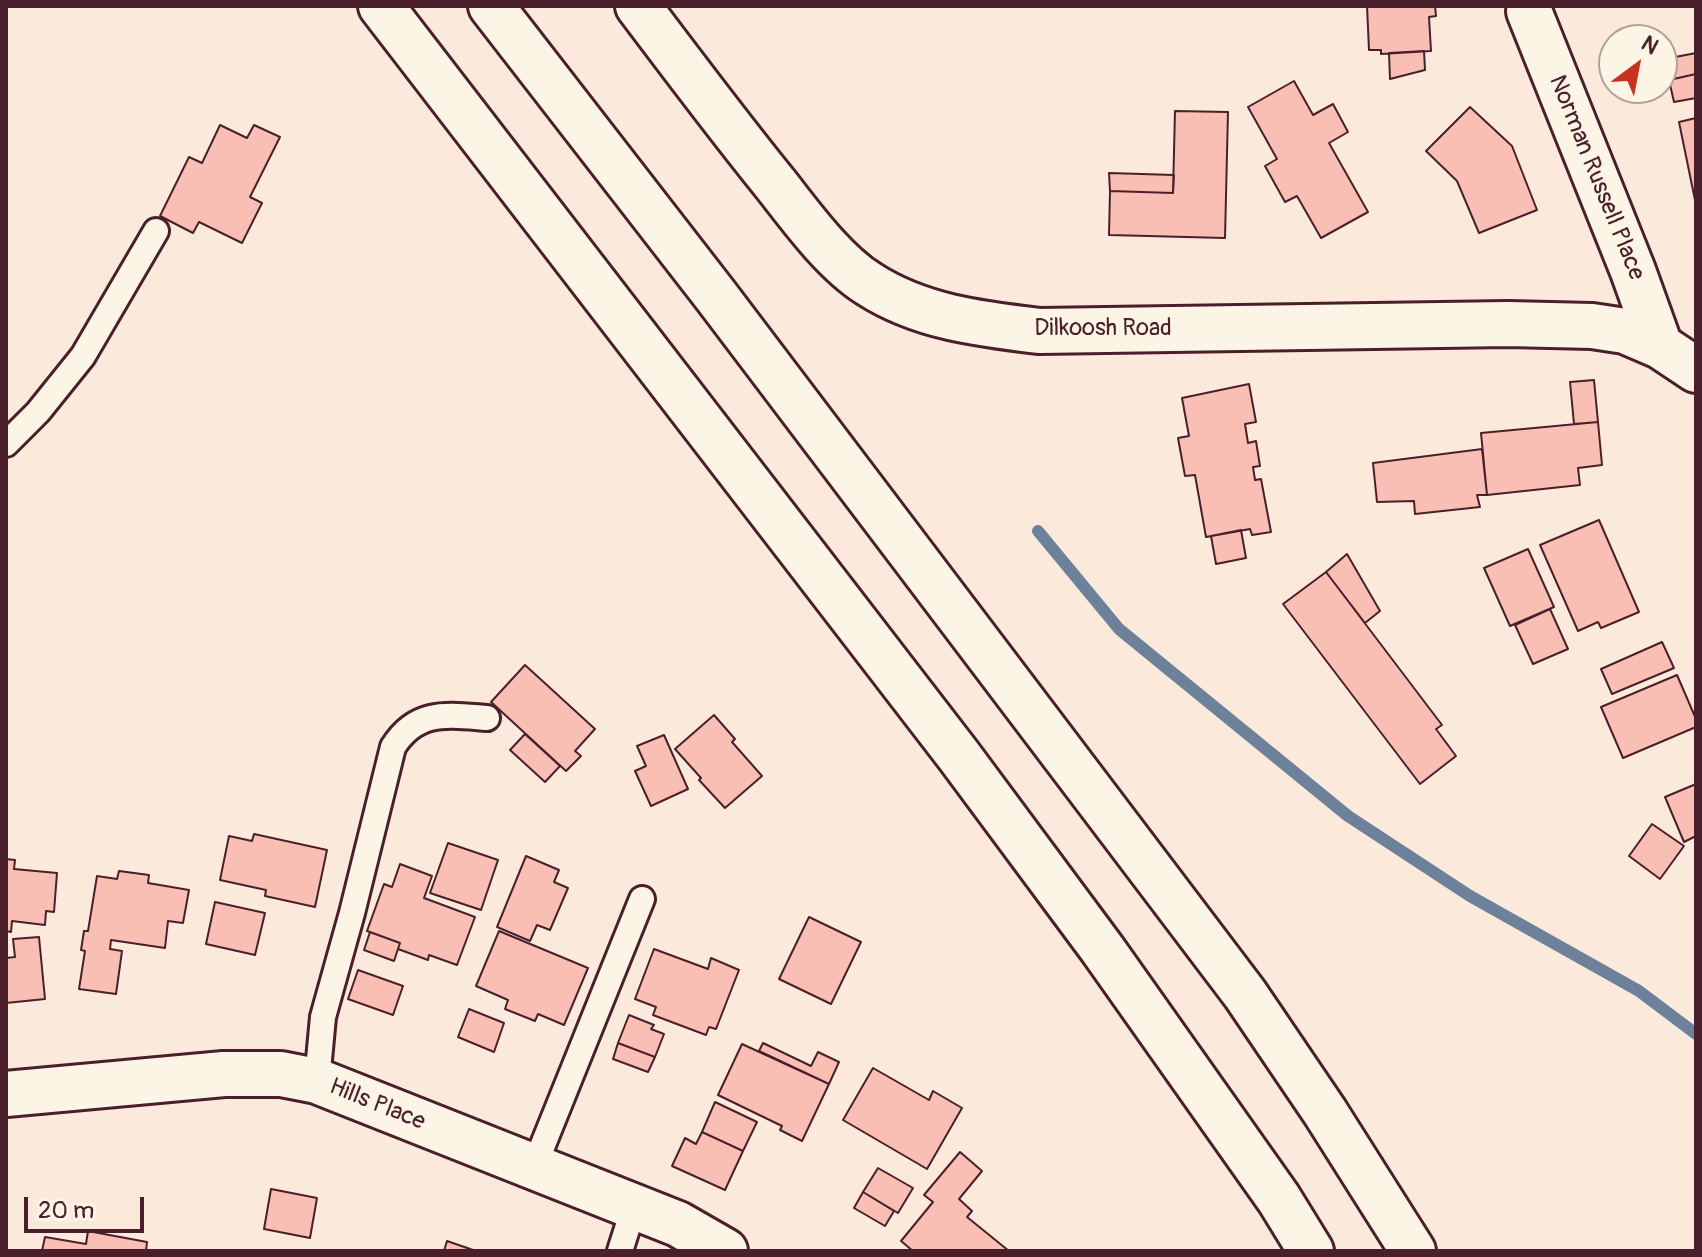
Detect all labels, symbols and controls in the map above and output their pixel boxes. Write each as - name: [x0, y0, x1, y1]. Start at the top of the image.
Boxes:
- north arrow: [1598, 24, 1678, 104]
- text: N: [1636, 30, 1663, 61]
- street label: Norman Russell Place: [1542, 71, 1650, 285]
- street label: Dilkoosh Road: [1034, 315, 1172, 343]
- street label: Hills Place: [325, 1073, 429, 1137]
- scale bar: [28, 1181, 148, 1231]
- text: 20 m: [38, 1196, 94, 1225]

